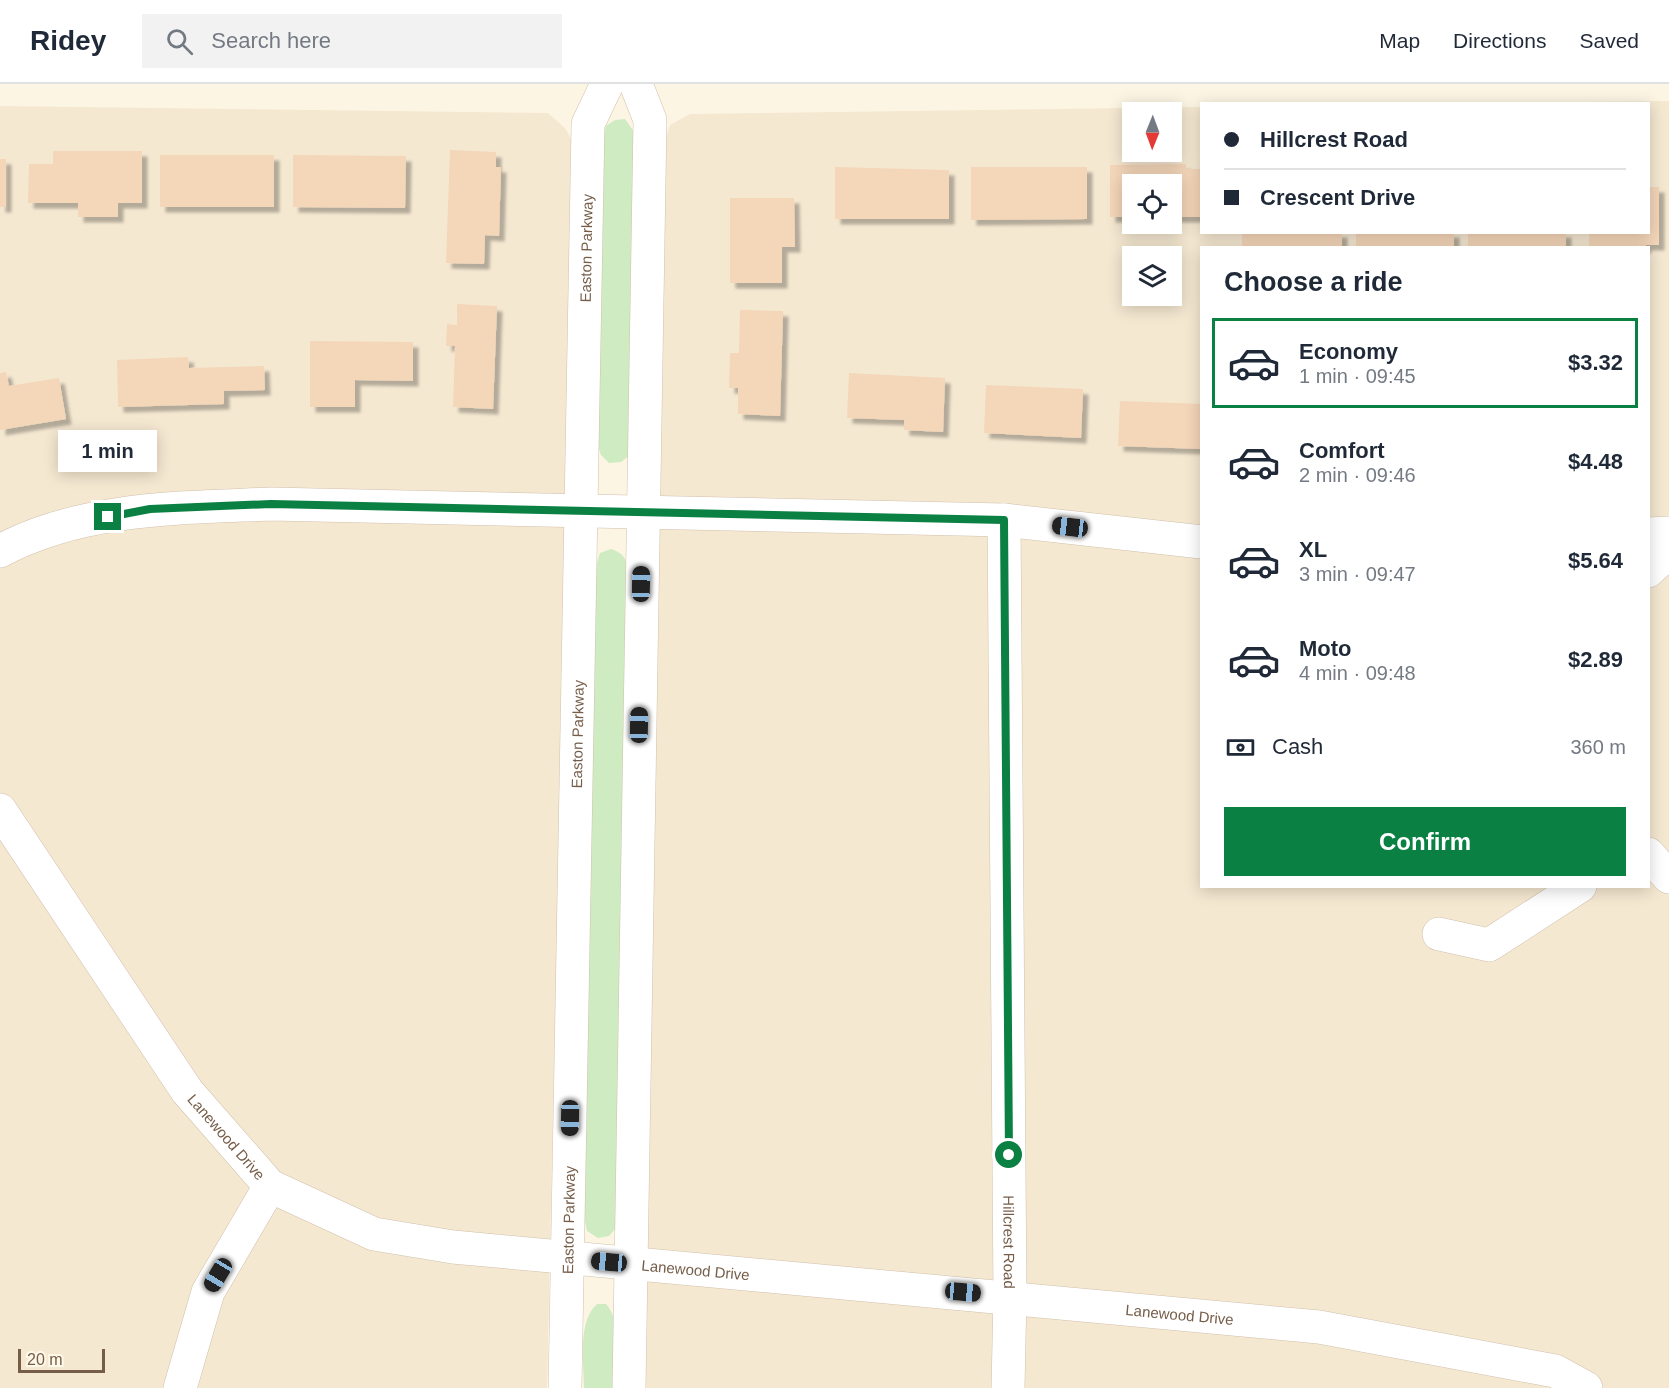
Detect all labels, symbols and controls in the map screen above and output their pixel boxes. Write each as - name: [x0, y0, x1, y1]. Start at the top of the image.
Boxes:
- search box: [142, 14, 562, 68]
- text: Ridey: [30, 25, 106, 56]
- icon: search: [163, 25, 196, 58]
- text: Search here: [211, 28, 331, 53]
- text: Map: [1379, 29, 1420, 52]
- text: Directions: [1453, 29, 1546, 52]
- text: Saved: [1579, 29, 1639, 52]
- north arrow: [1122, 102, 1182, 162]
- map controls: [1122, 102, 1182, 306]
- text: Hillcrest Road: [1260, 127, 1408, 152]
- button: locate: [1122, 174, 1182, 234]
- text: Crescent Drive: [1260, 185, 1415, 210]
- street label: Easton Parkway: [576, 193, 595, 303]
- button: layers: [1122, 246, 1182, 306]
- text: Choose a ride: [1224, 267, 1403, 297]
- icon: car: [1227, 336, 1281, 390]
- text: Economy: [1299, 339, 1398, 364]
- text: $3.32: [1568, 350, 1623, 375]
- text: 1 min · 09:45: [1299, 365, 1416, 387]
- callout: 1 min: [58, 430, 158, 472]
- icon: car: [1227, 435, 1281, 489]
- text: Comfort: [1299, 438, 1385, 463]
- text: 1 min: [81, 440, 134, 462]
- text: $4.48: [1568, 449, 1623, 474]
- text: 2 min · 09:46: [1299, 464, 1416, 486]
- route end: [94, 503, 121, 530]
- car: [1051, 516, 1089, 538]
- icon: car: [1227, 534, 1281, 588]
- text: XL: [1299, 537, 1327, 562]
- text: $5.64: [1568, 548, 1623, 573]
- text: 3 min · 09:47: [1299, 563, 1416, 585]
- car: [632, 566, 650, 602]
- icon: car: [1227, 633, 1281, 687]
- text: Moto: [1299, 636, 1352, 661]
- text: $2.89: [1568, 647, 1623, 672]
- text: 4 min · 09:48: [1299, 662, 1416, 684]
- street label: Easton Parkway: [567, 679, 586, 788]
- car: [630, 707, 648, 743]
- icon: cash: [1224, 731, 1257, 764]
- text: Cash: [1272, 734, 1323, 759]
- text: 360 m: [1570, 736, 1626, 758]
- button: Confirm: [1224, 807, 1626, 876]
- street label: Lanewood Drive: [185, 1090, 269, 1183]
- car: [561, 1100, 579, 1136]
- route start: [995, 1141, 1022, 1168]
- street label: Easton Parkway: [559, 1165, 578, 1274]
- street label: Hillcrest Road: [1001, 1195, 1018, 1289]
- car: [590, 1251, 628, 1273]
- car: [201, 1255, 235, 1295]
- street label: Lanewood Drive: [641, 1256, 750, 1283]
- car: [944, 1281, 982, 1303]
- street label: Lanewood Drive: [1125, 1301, 1234, 1328]
- scale bar: [18, 1346, 105, 1374]
- text: 20 m: [27, 1351, 63, 1368]

